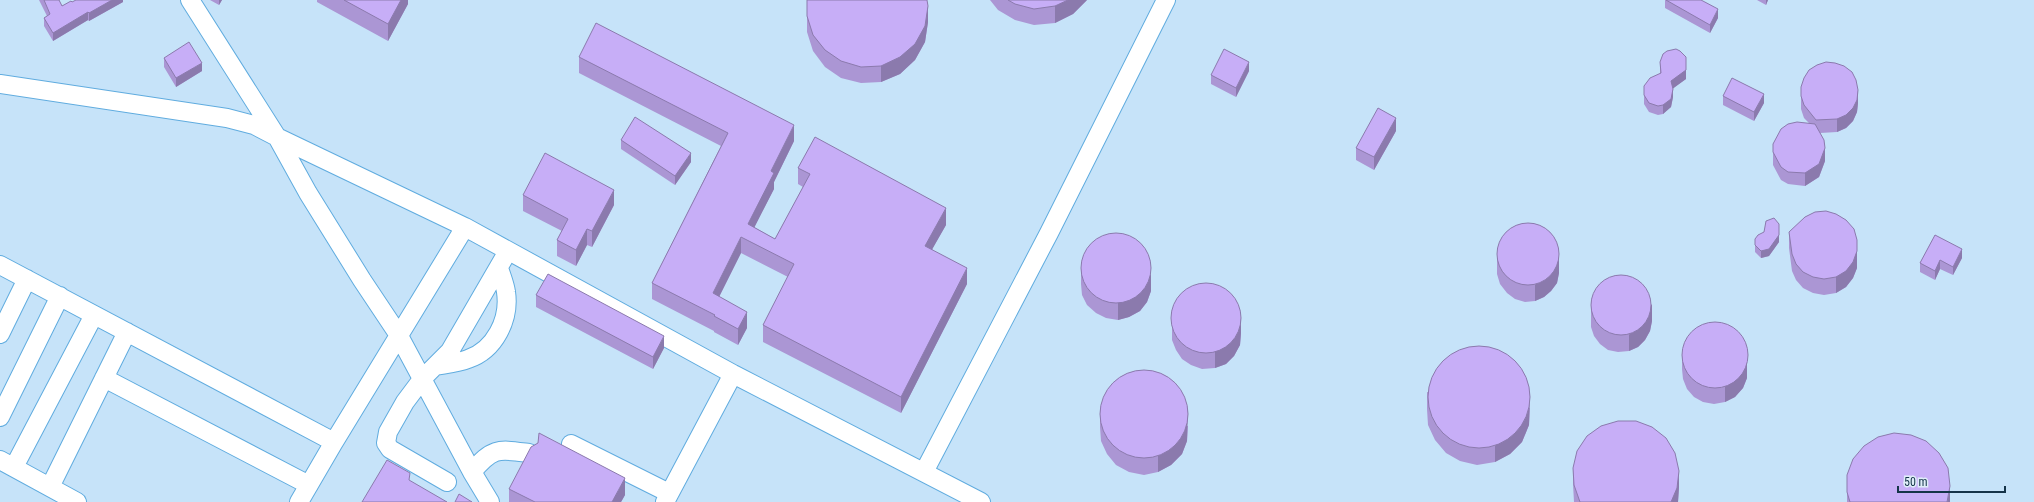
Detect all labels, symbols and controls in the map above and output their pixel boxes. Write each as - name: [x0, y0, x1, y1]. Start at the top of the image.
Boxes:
- scale bar: [1898, 468, 2005, 494]
- text: 50 m: [1904, 475, 1928, 489]

